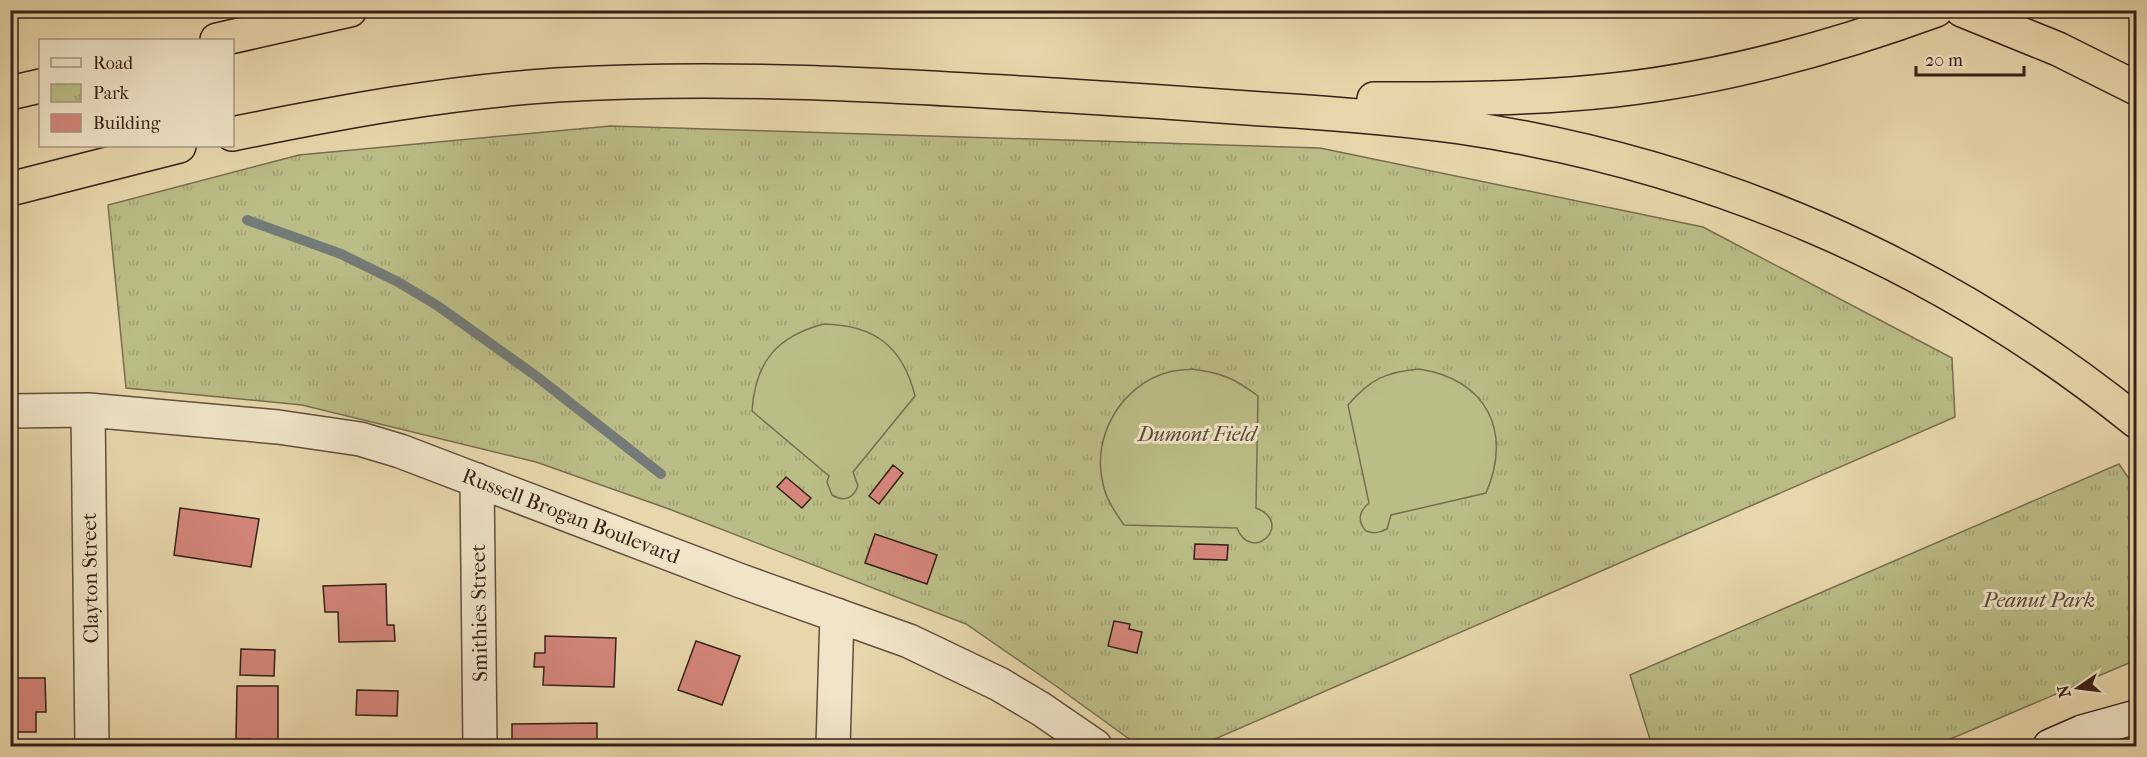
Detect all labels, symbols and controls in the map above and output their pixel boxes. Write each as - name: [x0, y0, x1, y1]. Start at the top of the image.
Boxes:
- legend: [39, 39, 234, 147]
- scale bar: [1916, 39, 2024, 77]
- text: 20 m: [1925, 50, 1963, 71]
- text: Road: [93, 53, 133, 74]
- text: Park: [93, 83, 130, 104]
- text: Building: [93, 113, 161, 134]
- park label: Dumont Field: [1136, 422, 1258, 446]
- street label: Russell Brogan Boulevard: [459, 463, 684, 569]
- street label: Clayton Street: [77, 512, 103, 644]
- street label: Smithies Street: [466, 543, 492, 682]
- park label: Peanut Park: [1982, 588, 2095, 612]
- north arrow: [2048, 658, 2108, 718]
- text: N: [2053, 682, 2075, 700]

